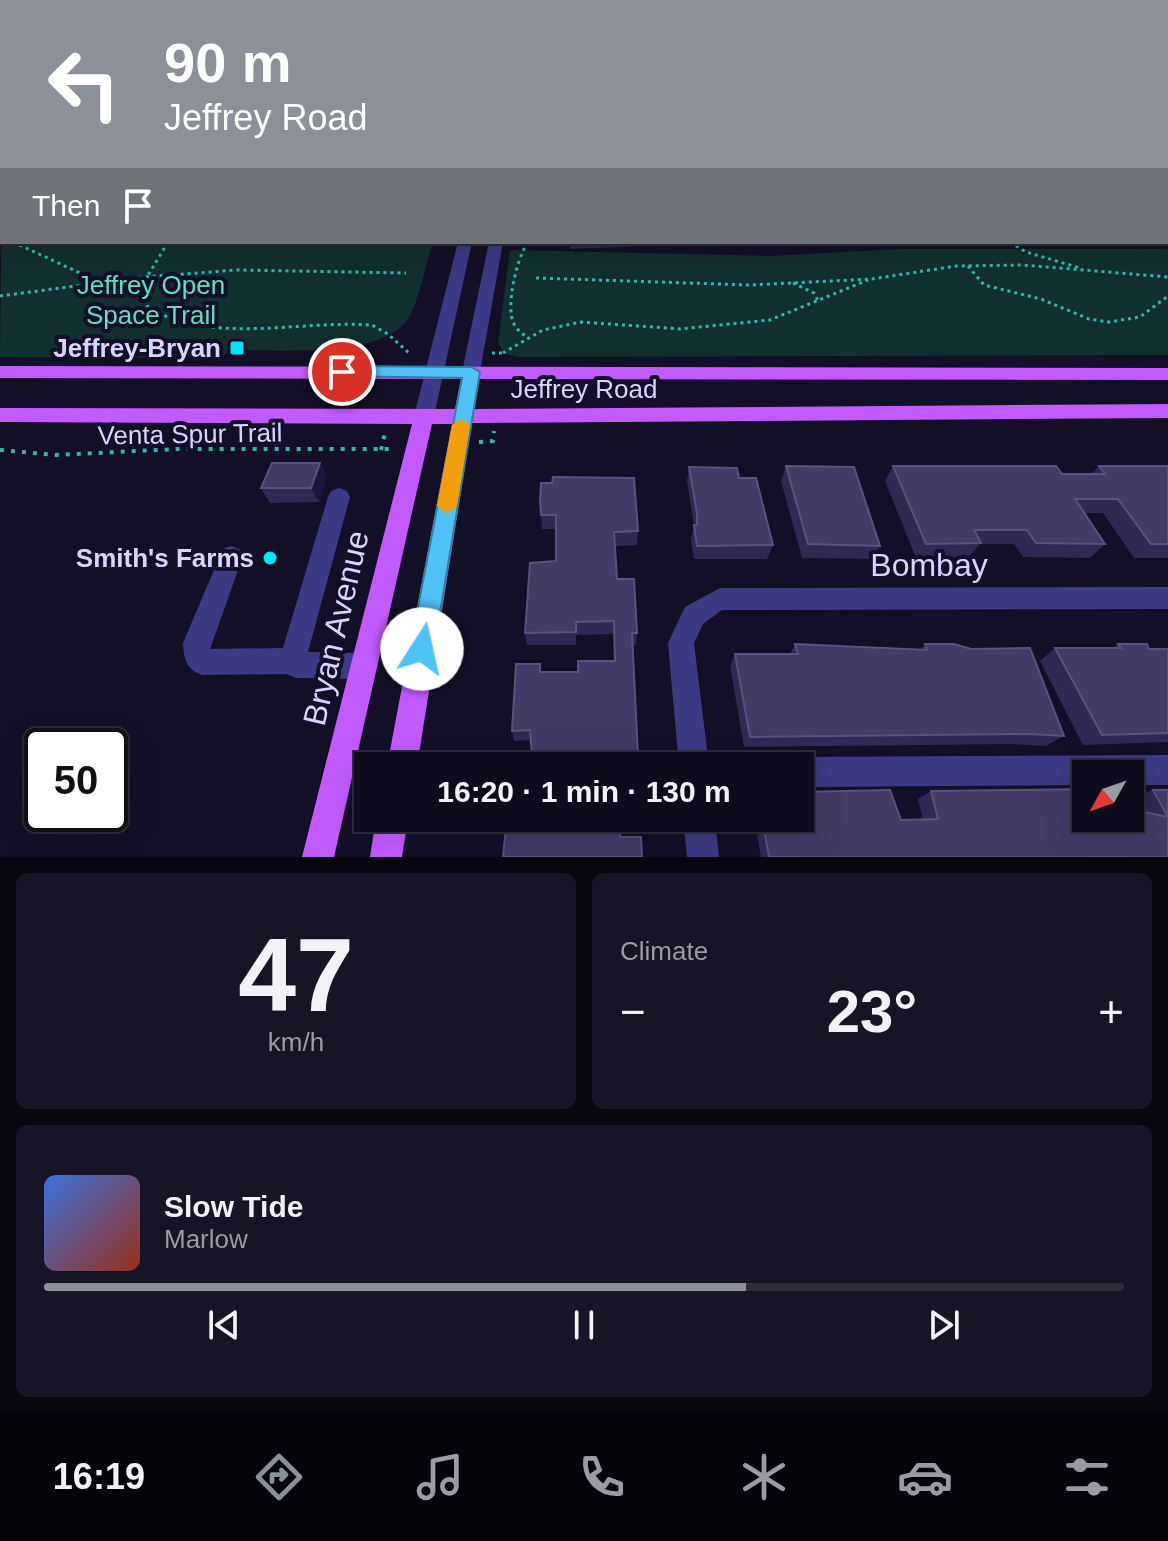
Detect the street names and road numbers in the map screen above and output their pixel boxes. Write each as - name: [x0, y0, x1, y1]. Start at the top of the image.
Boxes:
- street label: Jeffrey Road: [511, 374, 657, 404]
- street label: Venta Spur Trail: [97, 417, 283, 451]
- street label: Bryan Avenue: [296, 527, 376, 729]
- street label: Bombay: [870, 547, 988, 583]

